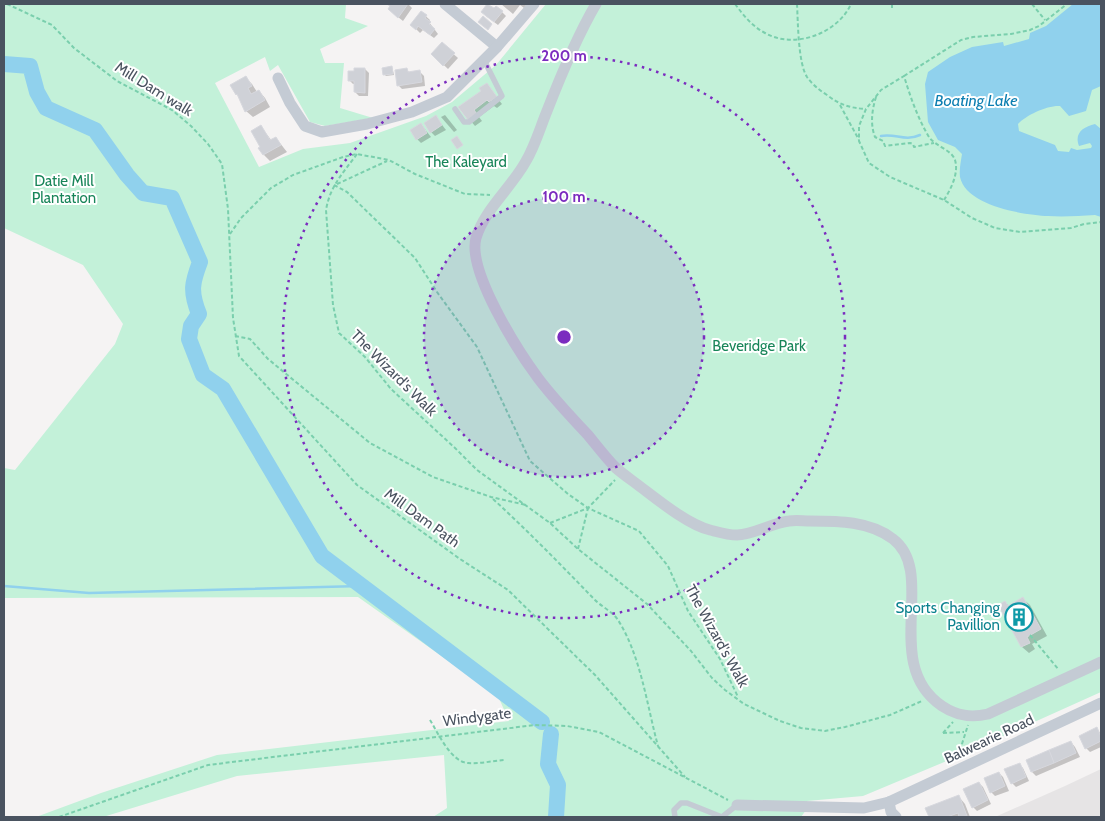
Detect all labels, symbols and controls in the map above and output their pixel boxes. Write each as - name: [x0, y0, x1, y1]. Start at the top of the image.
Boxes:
- text: 200 m: [541, 47, 587, 65]
- street label: Mill Dam walk: [112, 58, 197, 120]
- water label: Boating Lake: [935, 91, 1017, 110]
- park label: The Kaleyard: [425, 153, 507, 171]
- park label: Datie Mill Plantation: [32, 172, 96, 207]
- text: 100 m: [542, 188, 586, 206]
- street label: The Wizard's Walk: [347, 326, 441, 420]
- centre of rings: [555, 328, 573, 346]
- park label: Beveridge Park: [712, 337, 806, 355]
- street label: Mill Dam Path: [381, 485, 463, 551]
- street label: The Wizard's Walk: [681, 582, 753, 691]
- place label: Sports Changing Pavillion: [896, 599, 1001, 634]
- building icon: Sports Changing Pavillion: [1004, 602, 1034, 632]
- street label: Windygate: [442, 704, 512, 730]
- street label: Balwearie Road: [941, 710, 1037, 768]

